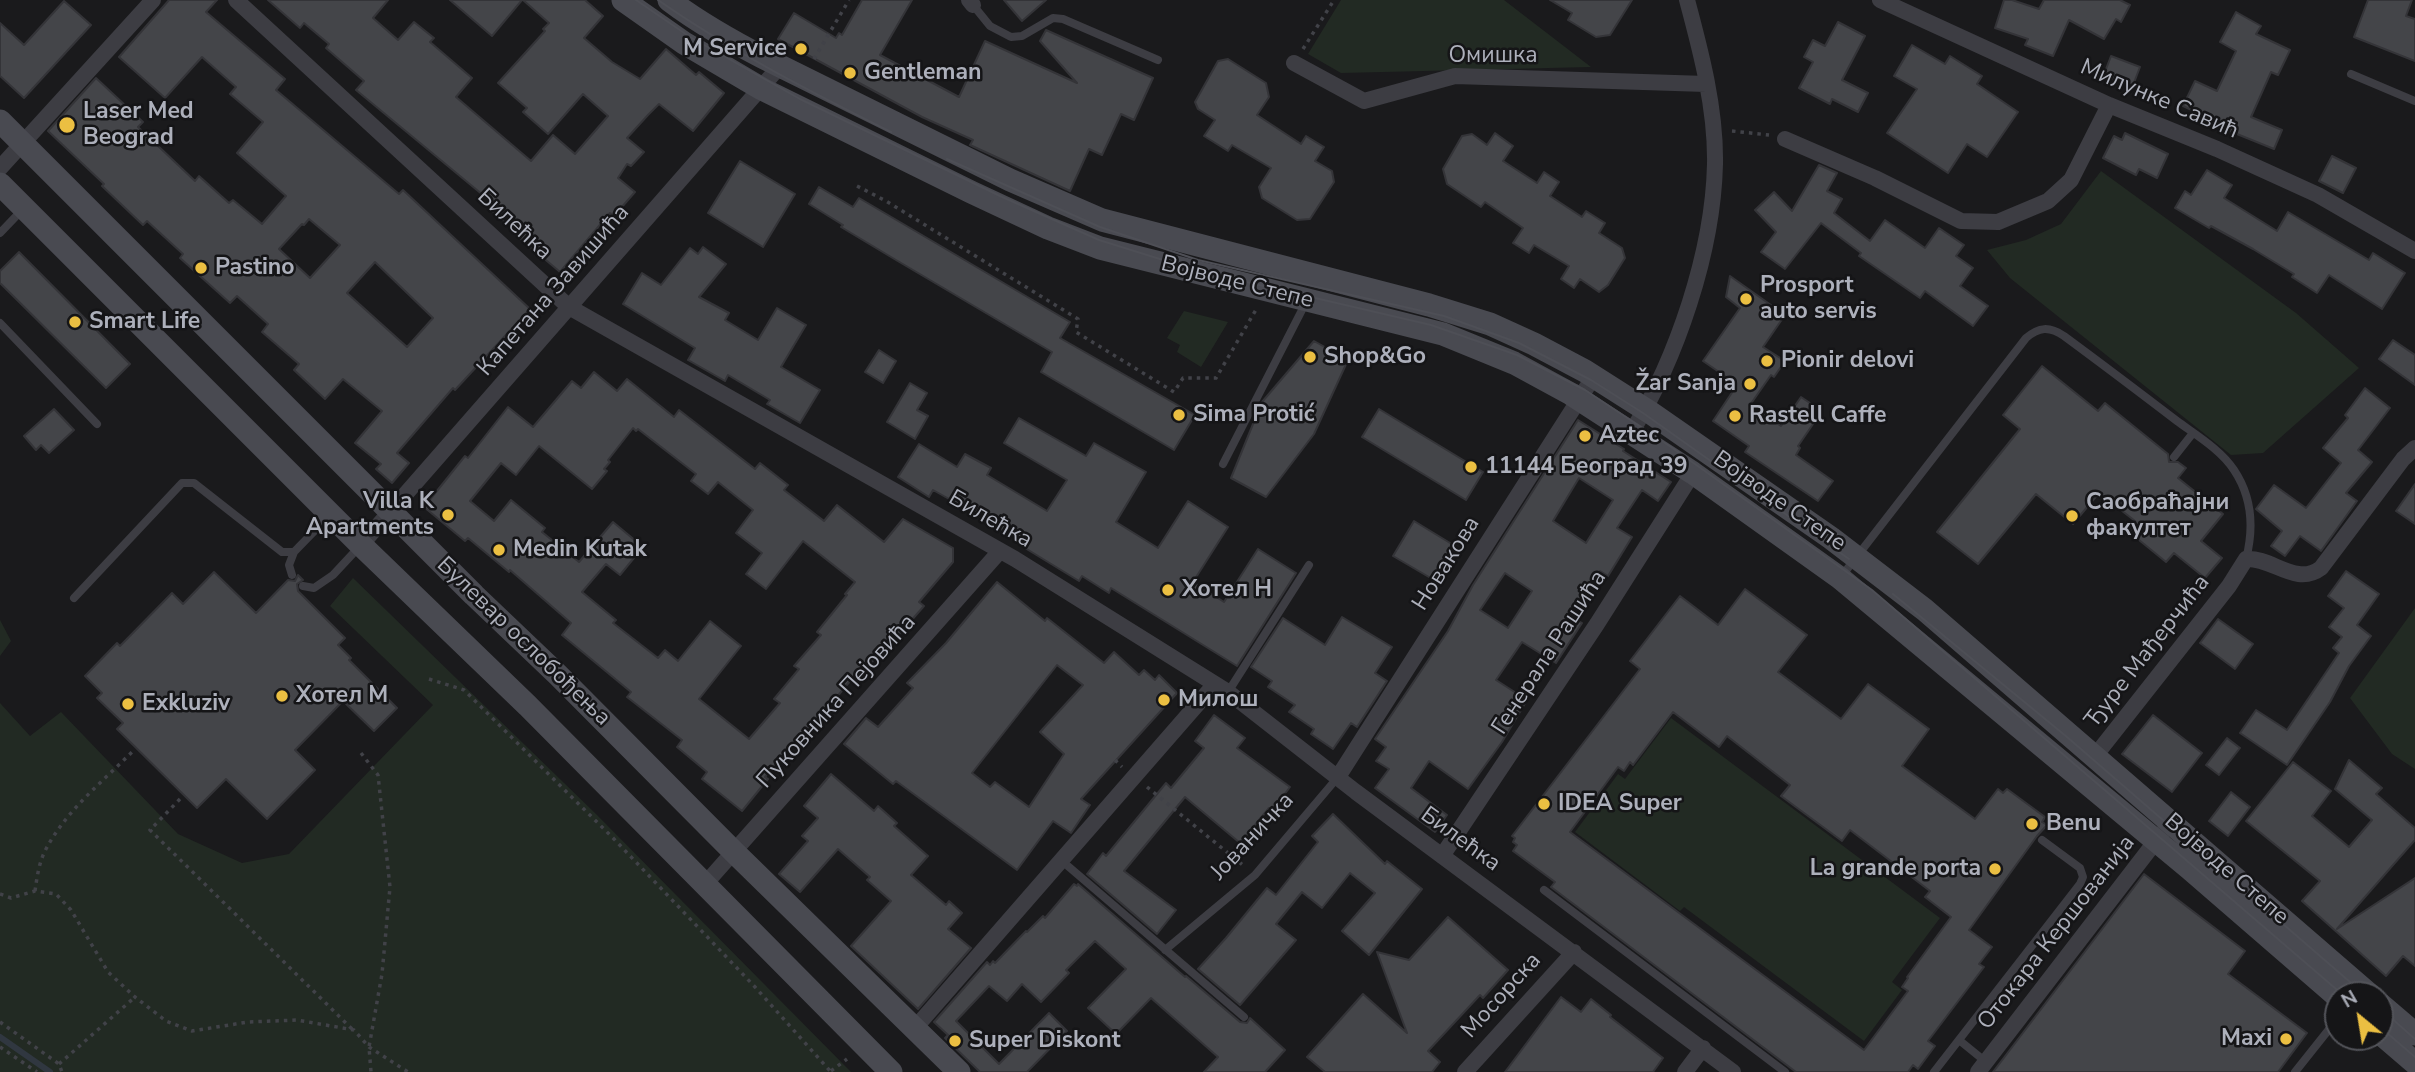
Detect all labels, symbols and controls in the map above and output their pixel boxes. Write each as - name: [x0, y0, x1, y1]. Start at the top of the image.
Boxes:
- place label: M Service: [683, 35, 787, 63]
- marker: M Service: [793, 41, 809, 57]
- street label: Омишка: [1448, 42, 1538, 70]
- street label: Милунке Савић: [2076, 54, 2242, 146]
- place label: Gentleman: [864, 59, 982, 87]
- marker: Gentleman: [842, 65, 858, 81]
- place label: Laser Med Beograd: [83, 98, 194, 152]
- marker: Laser Med Beograd: [57, 115, 77, 135]
- street label: Билећка: [471, 184, 557, 266]
- street label: Капетана Завишића: [472, 200, 636, 382]
- street label: Војводе Степе: [1158, 251, 1316, 315]
- place label: Pastino: [215, 254, 295, 282]
- marker: Pastino: [193, 260, 209, 276]
- place label: Prosport auto servis: [1760, 272, 1877, 326]
- marker: Prosport auto servis: [1738, 291, 1754, 307]
- place label: Smart Life: [89, 308, 200, 336]
- marker: Smart Life: [67, 314, 83, 330]
- place label: Shop&Go: [1324, 343, 1426, 371]
- place label: Pionir delovi: [1781, 347, 1914, 375]
- marker: Shop&Go: [1302, 349, 1318, 365]
- marker: Pionir delovi: [1759, 353, 1775, 369]
- place label: Žar Sanja: [1635, 370, 1736, 398]
- marker: Žar Sanja: [1742, 376, 1758, 392]
- place label: Sima Protić: [1193, 401, 1315, 429]
- place label: Rastell Caffe: [1749, 402, 1887, 430]
- marker: Sima Protić: [1171, 407, 1187, 423]
- marker: Rastell Caffe: [1727, 408, 1743, 424]
- place label: Aztec: [1599, 422, 1659, 450]
- marker: Aztec: [1577, 428, 1593, 444]
- street label: Војводе Степе: [1707, 446, 1851, 558]
- place label: 11144 Београд 39: [1485, 453, 1688, 481]
- marker: 11144 Београд 39: [1463, 459, 1479, 475]
- street label: Билећка: [943, 485, 1037, 555]
- place label: Villa K Apartments: [306, 488, 434, 542]
- place label: Саобраћајни факултет: [2086, 489, 2229, 543]
- marker: Villa K Apartments: [440, 507, 456, 523]
- marker: Саобраћајни факултет: [2064, 508, 2080, 524]
- street label: Новакова: [1407, 512, 1487, 616]
- place label: Medin Kutak: [513, 536, 647, 564]
- marker: Medin Kutak: [491, 542, 507, 558]
- street label: Булевар ослобођења: [430, 552, 616, 732]
- street label: Генерала Рашића: [1487, 566, 1613, 740]
- street label: Ђуре Мађерчића: [2080, 570, 2216, 734]
- place label: Хотел Н: [1182, 576, 1272, 604]
- marker: Хотел Н: [1160, 582, 1176, 598]
- street label: Пуковника Пејовића: [752, 609, 922, 795]
- place label: Хотел М: [296, 682, 388, 710]
- place label: Милош: [1178, 686, 1258, 714]
- marker: Хотел М: [274, 688, 290, 704]
- place label: Exkluziv: [142, 690, 230, 718]
- marker: Милош: [1156, 692, 1172, 708]
- marker: Exkluziv: [120, 696, 136, 712]
- street label: Јованичка: [1206, 788, 1300, 886]
- place label: IDEA Super: [1558, 790, 1682, 818]
- marker: IDEA Super: [1536, 796, 1552, 812]
- street label: Билећка: [1415, 802, 1505, 878]
- street label: Војводе Степе: [2158, 808, 2294, 932]
- place label: Benu: [2046, 810, 2101, 838]
- marker: Benu: [2024, 816, 2040, 832]
- street label: Отокара Кершованија: [1972, 830, 2142, 1036]
- place label: La grande porta: [1810, 855, 1981, 883]
- marker: La grande porta: [1987, 861, 2003, 877]
- street label: Мосорска: [1456, 948, 1548, 1044]
- north arrow: [2324, 981, 2394, 1051]
- text: N: [2337, 985, 2362, 1014]
- place label: Maxi: [2221, 1025, 2272, 1053]
- place label: Super Diskont: [969, 1027, 1121, 1055]
- marker: Maxi: [2278, 1031, 2294, 1047]
- marker: Super Diskont: [947, 1033, 963, 1049]

